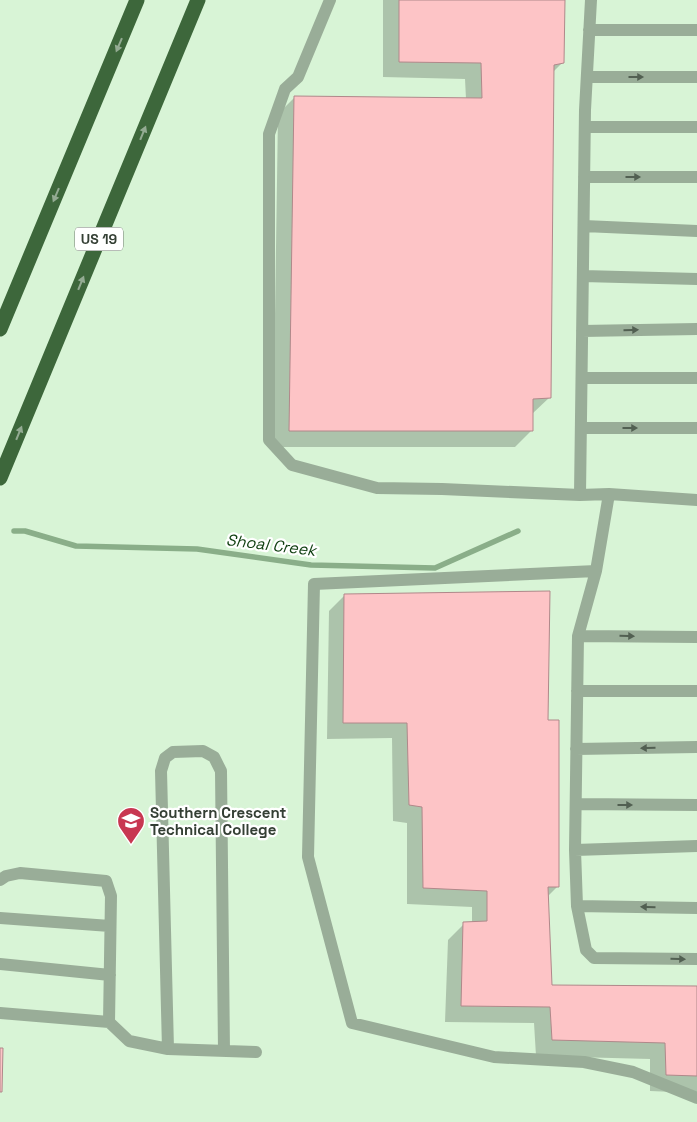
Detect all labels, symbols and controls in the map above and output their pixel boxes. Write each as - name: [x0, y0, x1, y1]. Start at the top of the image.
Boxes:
- one-way arrow: [114, 38, 122, 52]
- one-way arrow: [628, 73, 644, 81]
- one-way arrow: [139, 125, 147, 140]
- one-way arrow: [625, 173, 641, 181]
- one-way arrow: [52, 188, 60, 203]
- road number: US 19: [75, 228, 123, 250]
- one-way arrow: [77, 276, 85, 290]
- one-way arrow: [623, 326, 639, 334]
- one-way arrow: [622, 424, 638, 432]
- one-way arrow: [15, 426, 23, 440]
- water label: Shoal Creek: [225, 529, 319, 561]
- one-way arrow: [619, 632, 635, 640]
- one-way arrow: [640, 744, 656, 752]
- one-way arrow: [617, 801, 633, 809]
- place label: Southern Crescent Technical College: [150, 803, 287, 839]
- school or university icon: Southern Crescent Technical College: [116, 806, 146, 845]
- one-way arrow: [640, 903, 656, 911]
- one-way arrow: [670, 955, 686, 963]

